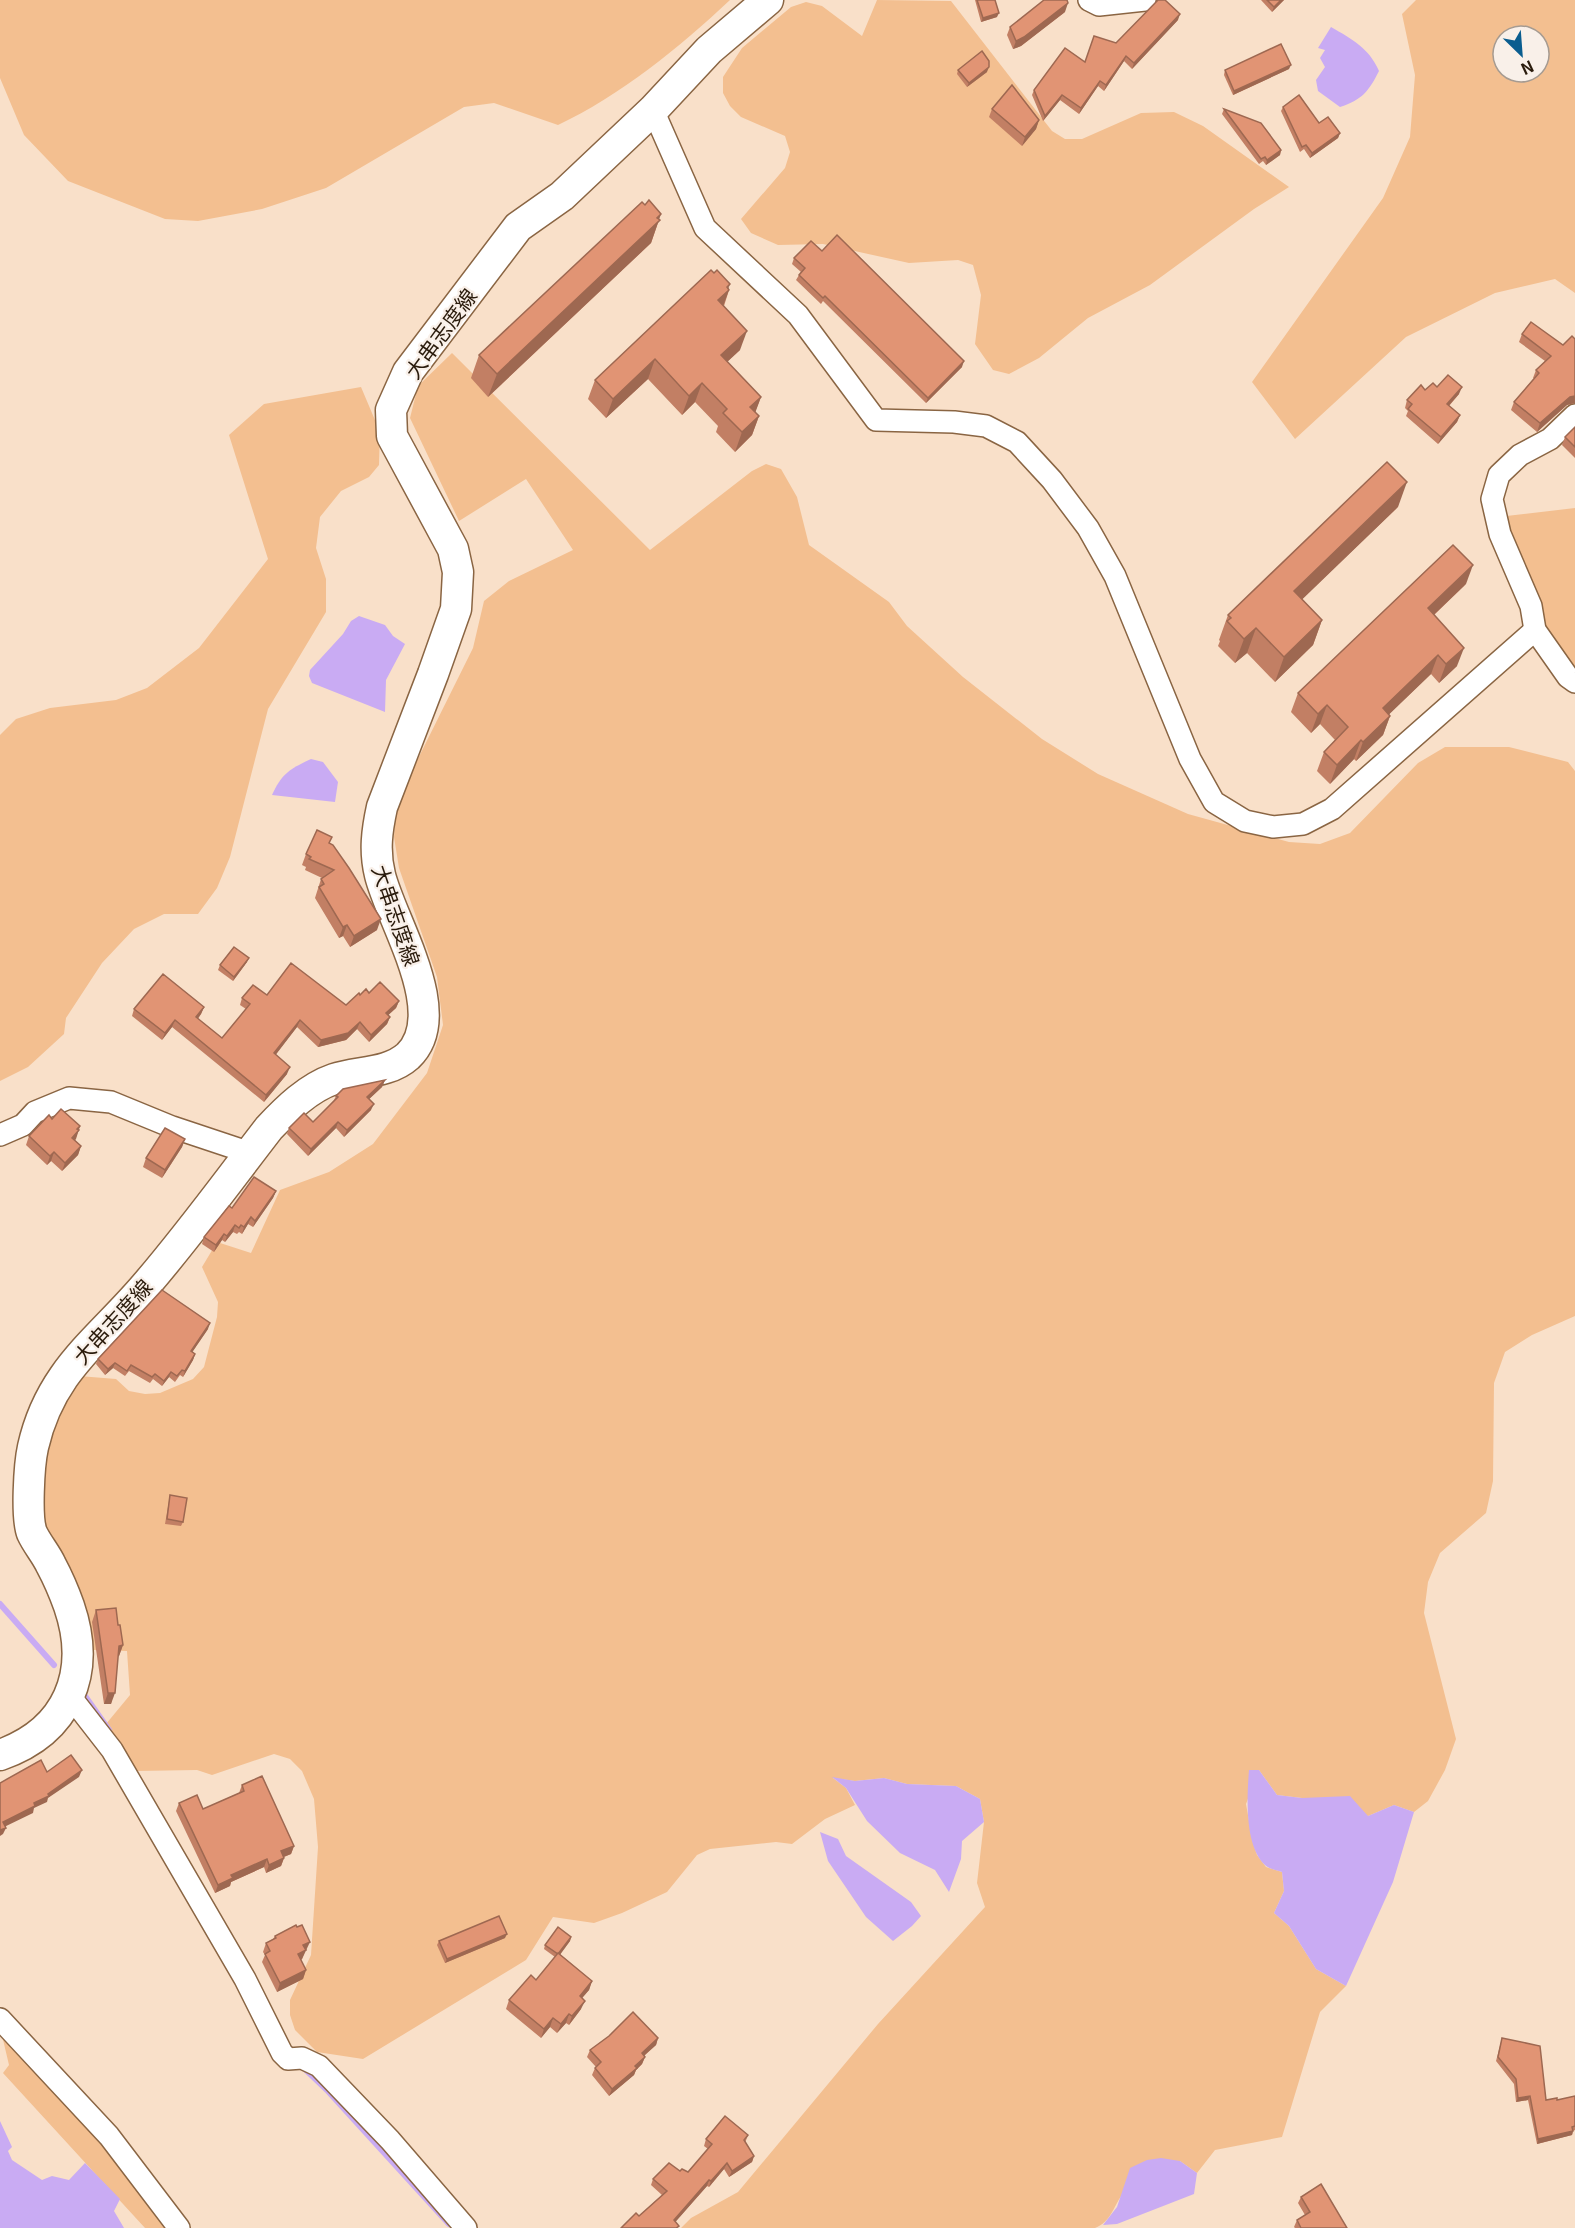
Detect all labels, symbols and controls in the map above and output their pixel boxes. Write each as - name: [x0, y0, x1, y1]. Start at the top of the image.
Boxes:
- north arrow: [1491, 24, 1551, 84]
- text: N: [1517, 55, 1538, 82]
- street label: 大串志度線: [397, 282, 483, 384]
- street label: 大串志度線: [366, 860, 428, 970]
- street label: 大串志度線: [66, 1272, 158, 1370]

